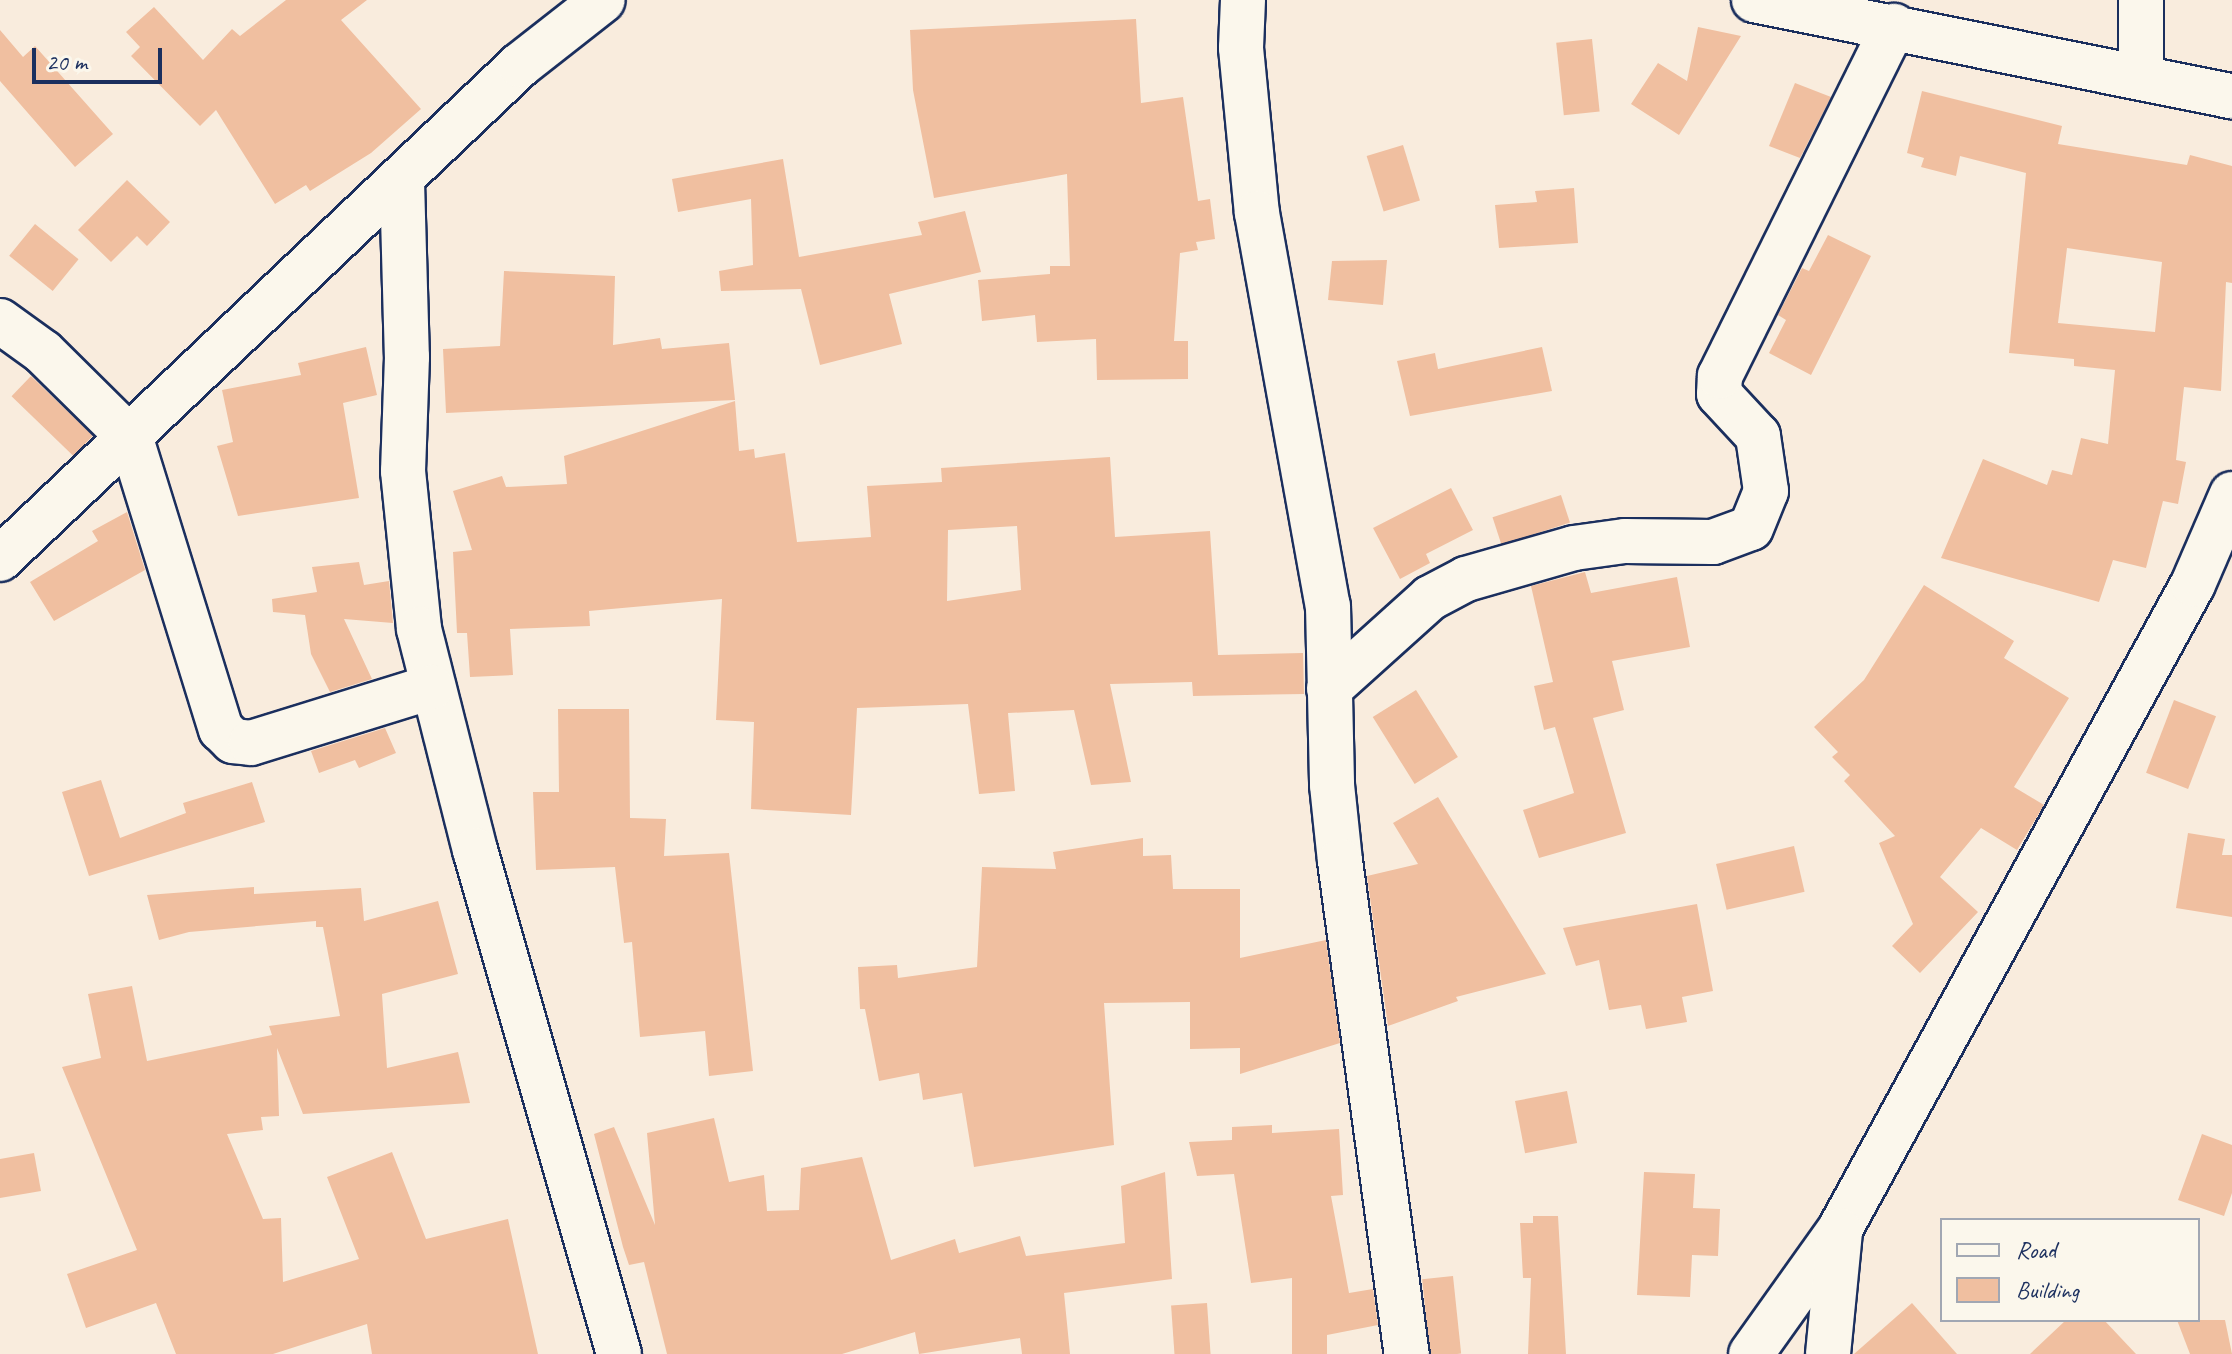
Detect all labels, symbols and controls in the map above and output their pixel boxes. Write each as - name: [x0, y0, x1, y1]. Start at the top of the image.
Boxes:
- scale bar: [36, 32, 166, 82]
- text: 20 m: [46, 47, 87, 77]
- legend: [1940, 1218, 2200, 1322]
- text: Road: [2016, 1235, 2056, 1265]
- text: Building: [2016, 1275, 2079, 1305]

